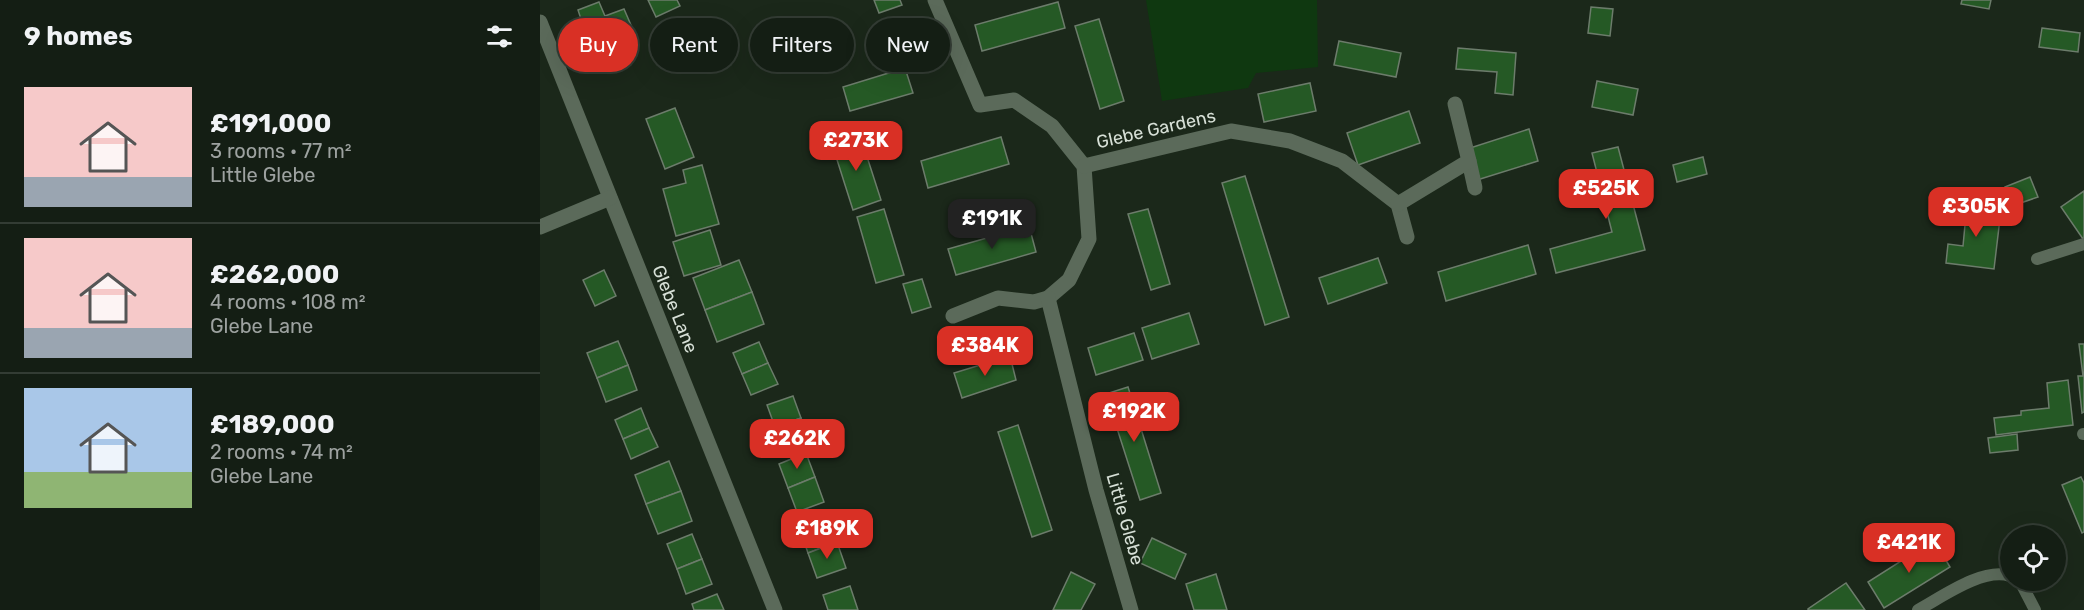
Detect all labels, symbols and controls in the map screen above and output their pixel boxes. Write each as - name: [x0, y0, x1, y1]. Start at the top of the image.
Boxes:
- chip: Buy: [558, 18, 638, 72]
- chip: Rent: [650, 18, 738, 72]
- chip: Filters: [750, 18, 854, 72]
- chip: New: [866, 18, 950, 72]
- icon: filters: [483, 20, 516, 53]
- text: 9 homes: [24, 21, 133, 52]
- street label: Glebe Gardens: [1094, 105, 1218, 153]
- text: £191,000: [210, 108, 331, 139]
- icon: home: [72, 111, 144, 183]
- pin: £273K: [814, 121, 898, 172]
- text: £273K: [823, 128, 889, 152]
- text: 3 rooms · 77 m²: [210, 139, 352, 163]
- text: Little Glebe: [210, 163, 315, 187]
- pin: £525K: [1564, 169, 1648, 220]
- text: £525K: [1573, 176, 1639, 200]
- pin: £305K: [1934, 187, 2018, 238]
- text: £305K: [1942, 194, 2010, 218]
- pin: £191K: [950, 199, 1034, 250]
- text: £191K: [962, 206, 1022, 230]
- text: £262,000: [210, 259, 340, 290]
- icon: home: [72, 262, 144, 334]
- street label: Glebe Lane: [647, 262, 703, 356]
- text: 4 rooms · 108 m²: [210, 290, 366, 314]
- text: Glebe Lane: [210, 314, 313, 338]
- pin: £384K: [943, 326, 1027, 377]
- text: £384K: [951, 333, 1019, 357]
- pin: £192K: [1092, 392, 1176, 443]
- text: £192K: [1102, 399, 1166, 423]
- text: £189,000: [210, 409, 335, 440]
- icon: home: [72, 412, 144, 484]
- pin: £262K: [755, 419, 839, 470]
- text: £262K: [764, 426, 830, 450]
- text: 2 rooms · 74 m²: [210, 440, 353, 464]
- text: Glebe Lane: [210, 464, 313, 488]
- street label: Little Glebe: [1101, 470, 1149, 568]
- pin: £189K: [785, 509, 869, 560]
- text: £189K: [795, 516, 859, 540]
- pin: £421K: [1867, 523, 1951, 574]
- map controls: [2000, 525, 2066, 591]
- button: locate: [2000, 525, 2066, 591]
- text: £421K: [1877, 530, 1941, 554]

